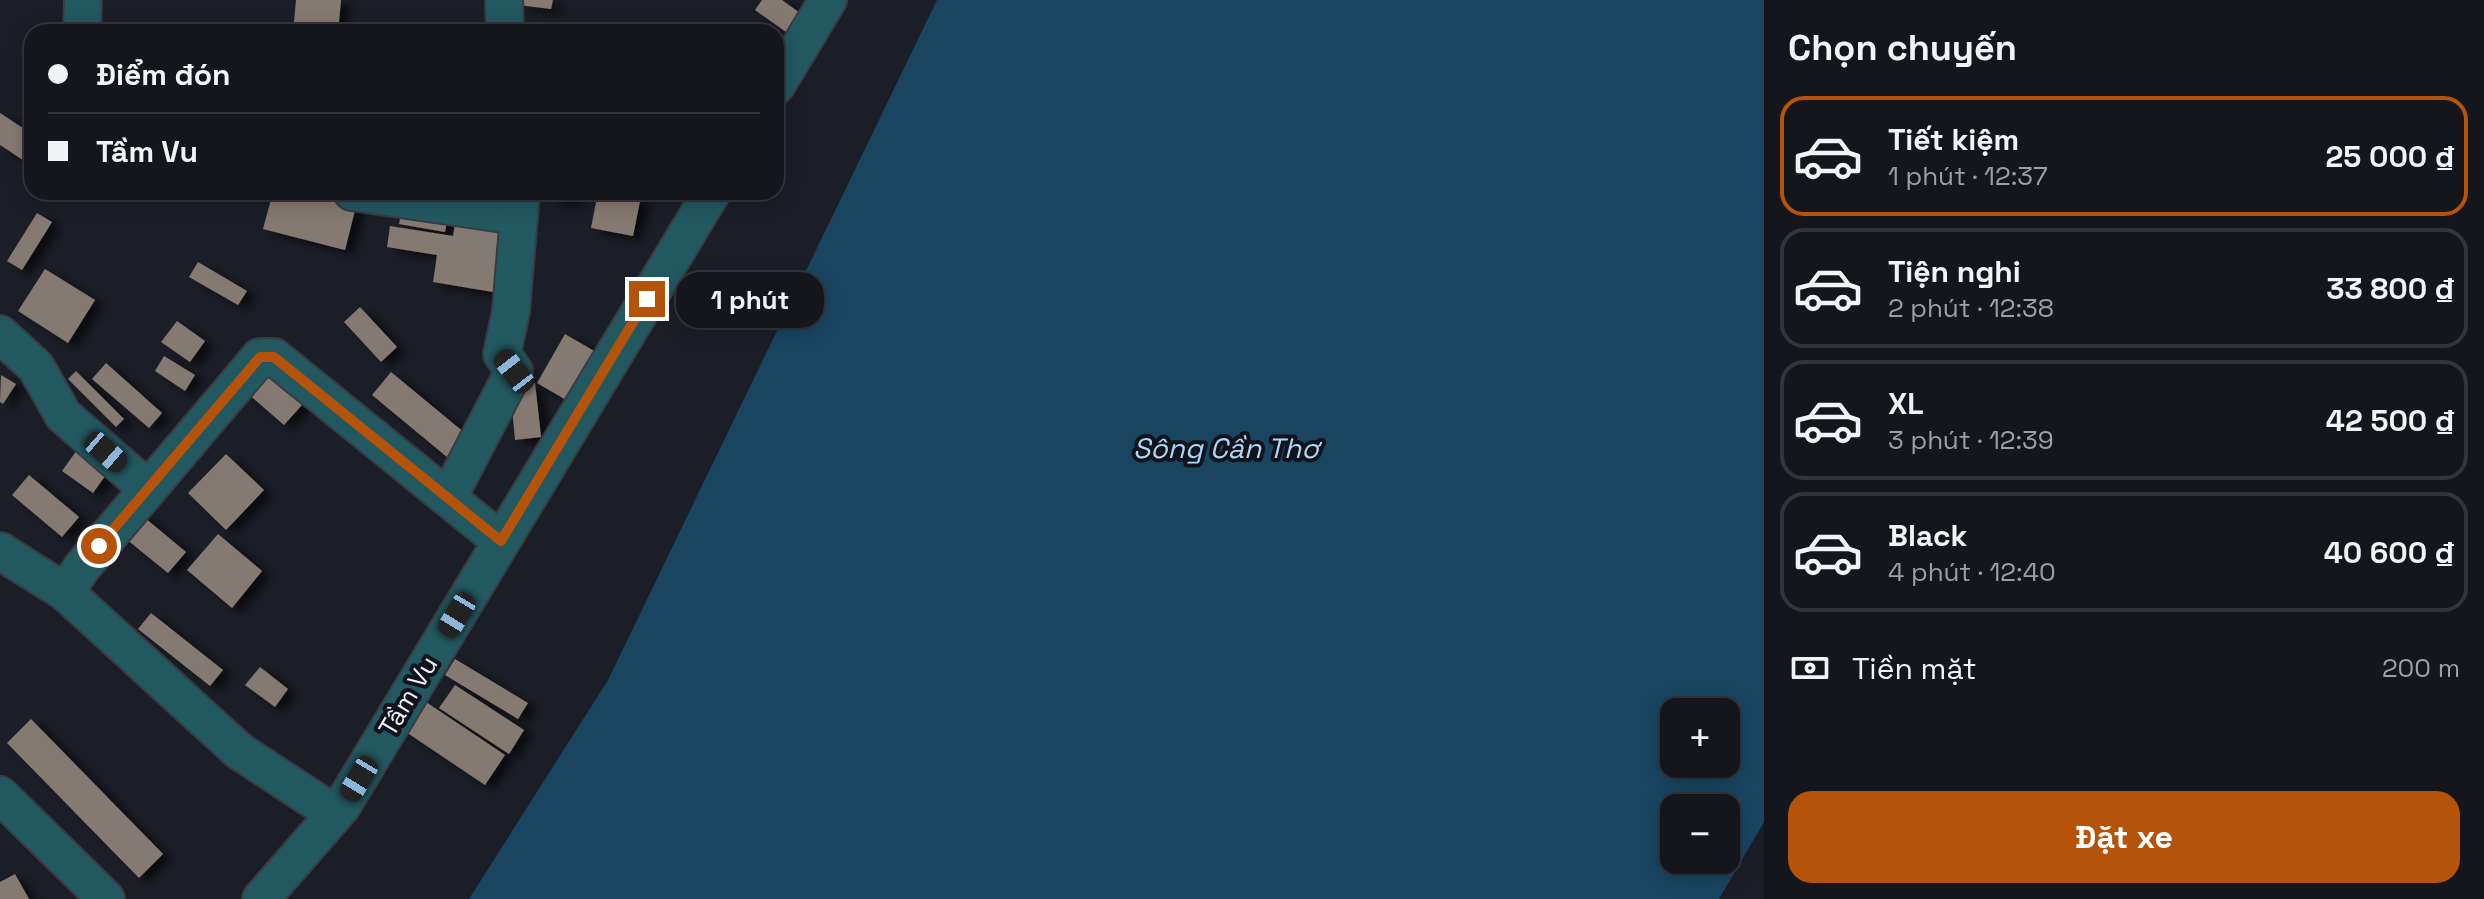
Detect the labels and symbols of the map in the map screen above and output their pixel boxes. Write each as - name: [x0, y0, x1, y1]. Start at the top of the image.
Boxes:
- callout: 1 phút: [675, 271, 823, 327]
- route end: [629, 281, 665, 317]
- car: [490, 345, 538, 397]
- car: [80, 427, 132, 477]
- water label: Sông Cần Thơ: [1133, 430, 1322, 466]
- route start: [81, 528, 117, 564]
- car: [434, 588, 480, 642]
- street label: Tầm Vu: [371, 649, 445, 743]
- car: [336, 752, 382, 806]

